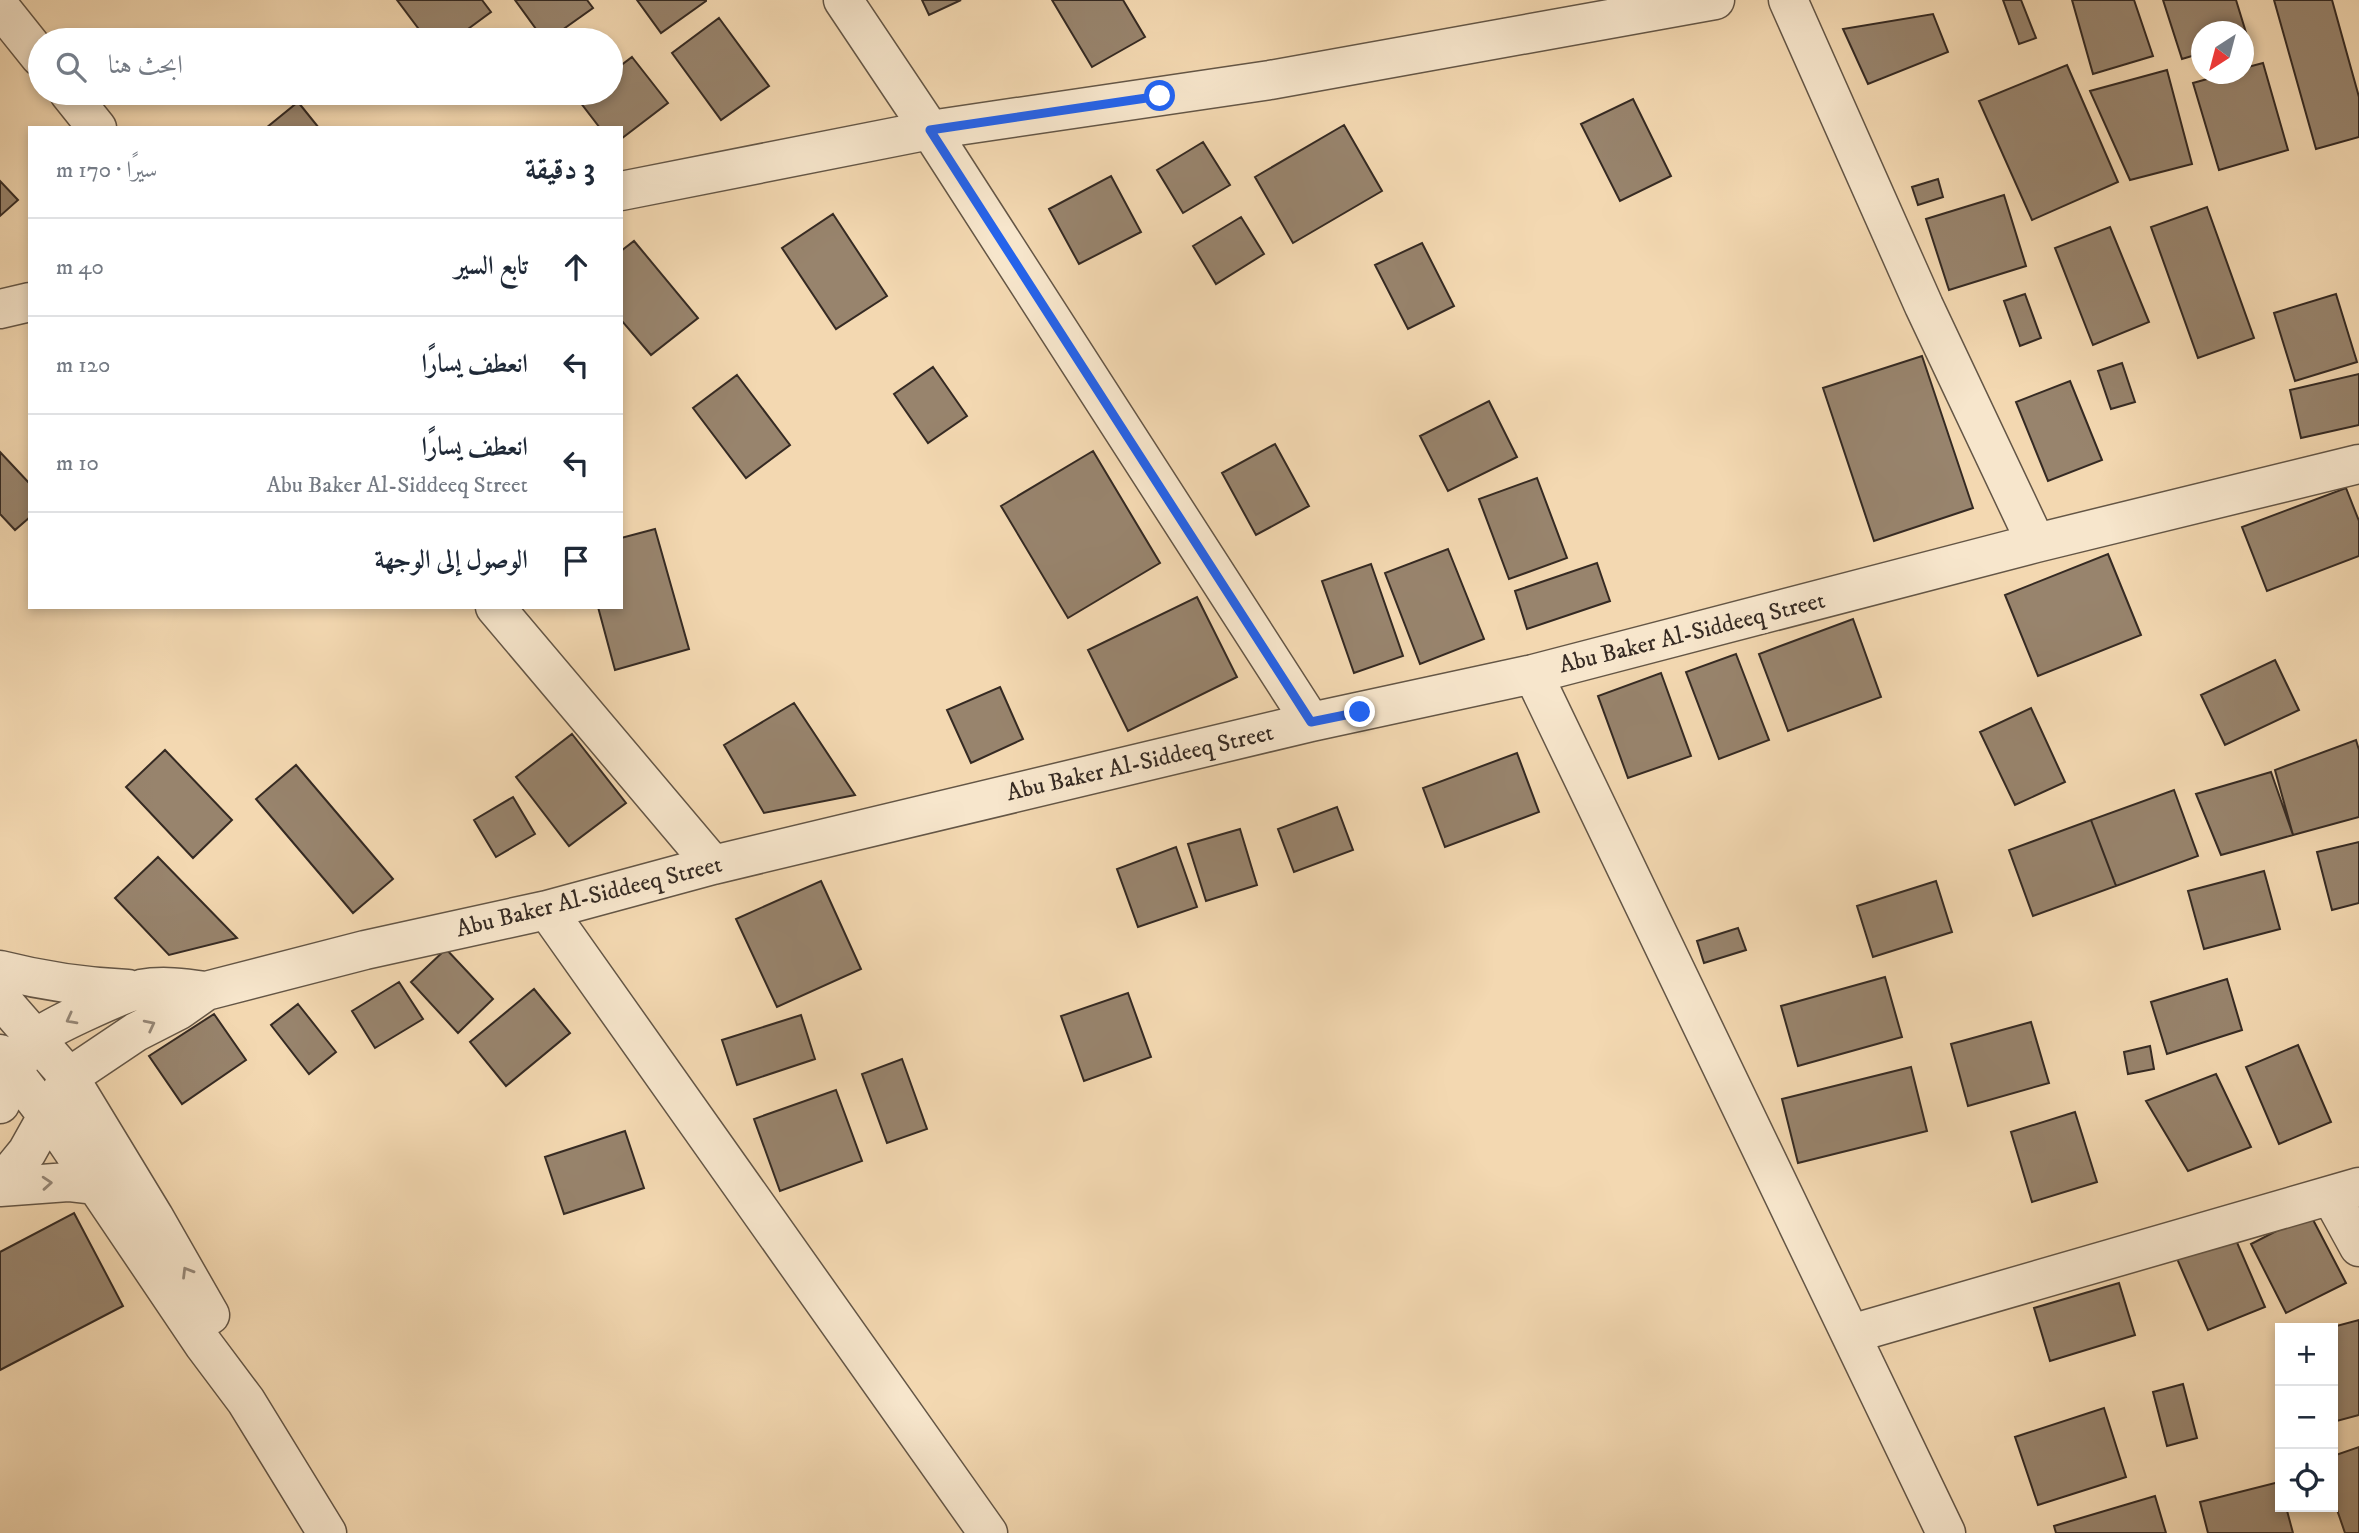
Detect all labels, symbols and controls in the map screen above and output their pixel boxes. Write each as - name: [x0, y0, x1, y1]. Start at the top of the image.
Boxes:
- north arrow: [2191, 21, 2254, 84]
- search box: [28, 28, 623, 105]
- icon: search: [52, 48, 90, 86]
- text: ابحث هنا: [108, 49, 183, 82]
- route start: [1144, 80, 1175, 111]
- text: 3 دقيقة: [525, 152, 595, 189]
- text: سيرًا · 170 m: [56, 156, 157, 185]
- icon: ahead: [557, 248, 595, 286]
- text: تابع السير: [455, 250, 528, 283]
- text: 40 m: [56, 253, 104, 282]
- icon: left: [557, 346, 595, 384]
- text: انعطف يسارًا: [421, 348, 528, 381]
- text: 120 m: [56, 351, 110, 380]
- text: انعطف يسارًا: [421, 431, 528, 464]
- icon: left: [557, 444, 595, 482]
- text: 10 m: [56, 449, 99, 478]
- text: Abu Baker Al-Siddeeq Street: [266, 471, 528, 500]
- icon: arrive: [557, 542, 595, 580]
- text: الوصول إلى الوجهة: [374, 544, 528, 577]
- street label: Abu Baker Al-Siddeeq Street: [1556, 585, 1828, 681]
- route end: [1344, 696, 1375, 727]
- street label: Abu Baker Al-Siddeeq Street: [1004, 718, 1277, 808]
- street label: Abu Baker Al-Siddeeq Street: [453, 849, 725, 945]
- one-way arrow: [66, 1011, 78, 1024]
- one-way arrow: [143, 1019, 156, 1033]
- one-way arrow: [42, 1175, 53, 1190]
- one-way arrow: [182, 1267, 195, 1280]
- map controls: [2275, 1323, 2338, 1512]
- button: +: [2275, 1323, 2338, 1386]
- button: −: [2275, 1386, 2338, 1449]
- button: locate: [2275, 1449, 2338, 1512]

